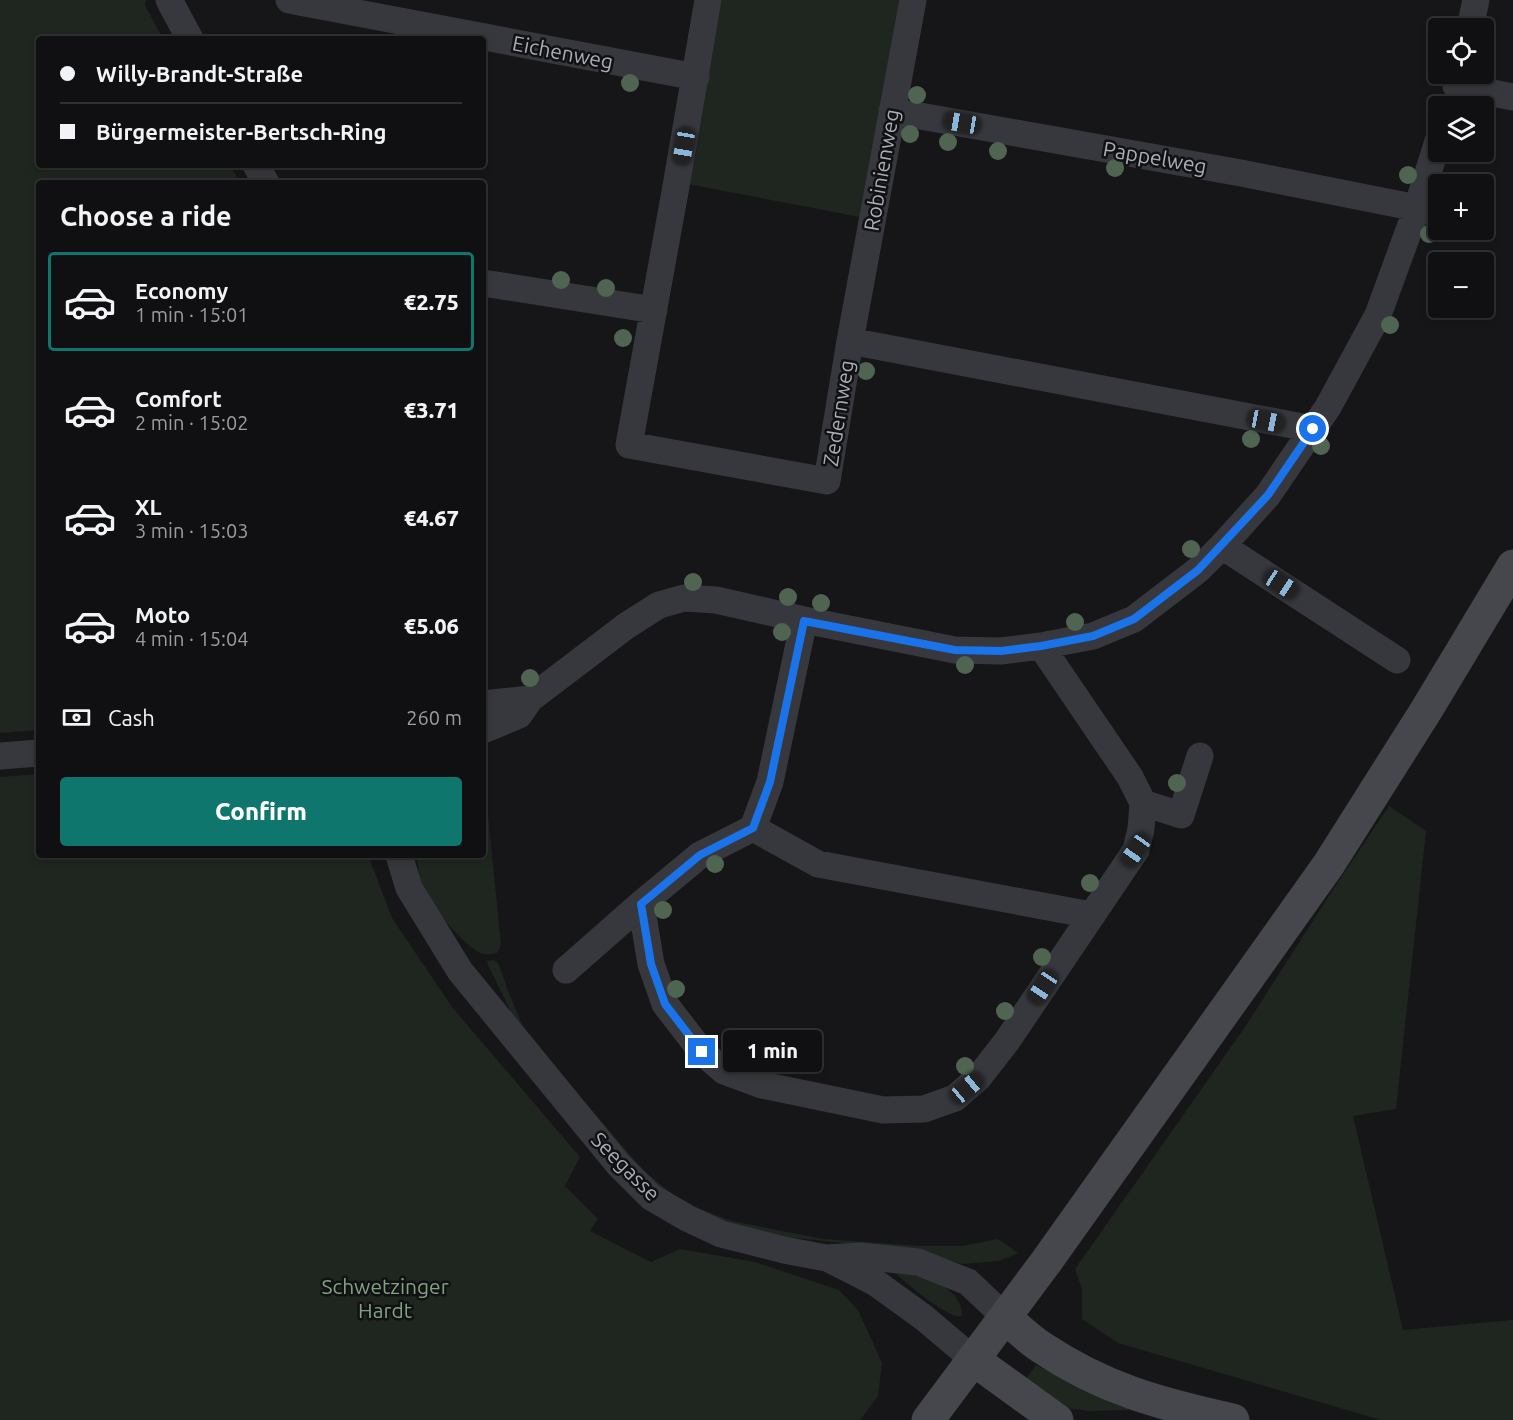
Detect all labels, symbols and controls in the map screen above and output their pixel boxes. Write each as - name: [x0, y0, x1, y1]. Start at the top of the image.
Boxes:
- map controls: [1428, 18, 1494, 318]
- button: locate: [1428, 18, 1494, 84]
- street label: Eichenweg: [511, 30, 615, 74]
- text: Willy-Brandt-Straße: [96, 61, 303, 86]
- button: layers: [1428, 96, 1494, 162]
- street label: Robinienweg: [858, 107, 904, 233]
- car: [943, 111, 981, 135]
- text: Bürgermeister-Bertsch-Ring: [96, 119, 387, 144]
- car: [672, 127, 696, 165]
- street label: Pappelweg: [1101, 136, 1209, 178]
- button: +: [1428, 174, 1494, 240]
- text: Choose a ride: [60, 201, 232, 231]
- button: −: [1428, 252, 1494, 318]
- icon: car: [63, 275, 117, 329]
- text: Economy: [135, 278, 228, 303]
- text: €2.75: [404, 289, 459, 314]
- text: 1 min · 15:01: [135, 303, 249, 326]
- street label: Zedernweg: [818, 358, 858, 468]
- icon: car: [63, 383, 117, 437]
- text: Comfort: [135, 386, 222, 411]
- text: €3.71: [404, 397, 459, 422]
- car: [1247, 409, 1285, 433]
- text: 2 min · 15:02: [135, 411, 249, 434]
- route start: [1299, 415, 1326, 442]
- icon: car: [63, 491, 117, 545]
- text: XL: [135, 494, 162, 519]
- text: €4.67: [404, 505, 459, 530]
- text: 3 min · 15:03: [135, 519, 249, 542]
- car: [1261, 567, 1301, 601]
- icon: car: [63, 599, 117, 653]
- text: Moto: [135, 602, 190, 627]
- text: €5.06: [404, 613, 459, 638]
- text: 4 min · 15:04: [135, 627, 249, 650]
- icon: cash: [60, 701, 93, 734]
- text: Cash: [108, 705, 155, 730]
- text: 260 m: [406, 706, 462, 729]
- button: Confirm: [60, 777, 462, 846]
- car: [1118, 830, 1154, 870]
- car: [1025, 967, 1061, 1007]
- callout: 1 min: [723, 1031, 822, 1073]
- route end: [688, 1038, 715, 1065]
- text: 1 min: [747, 1039, 798, 1062]
- car: [947, 1070, 987, 1106]
- street label: Seegasse: [587, 1127, 665, 1205]
- park label: Schwetzinger Hardt: [321, 1274, 449, 1322]

